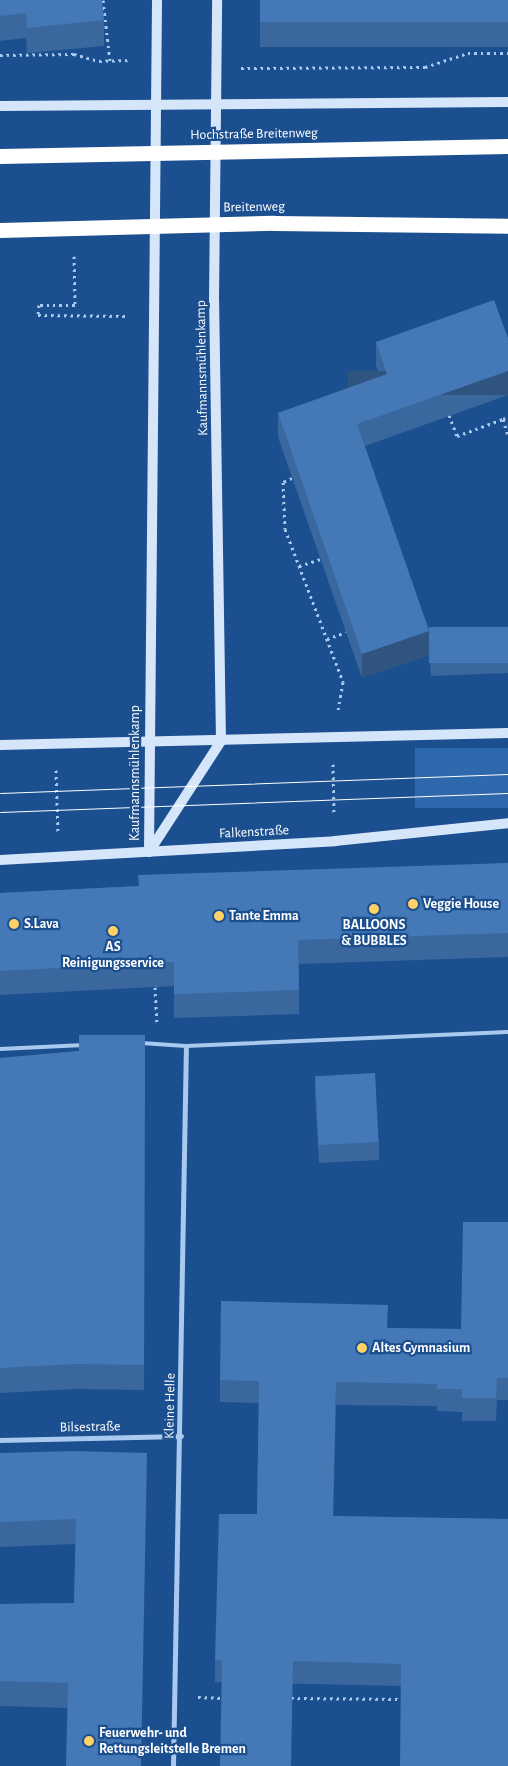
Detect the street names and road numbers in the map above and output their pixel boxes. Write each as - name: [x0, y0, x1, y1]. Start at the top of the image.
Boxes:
- street label: Hochstraße Breitenweg: [190, 124, 318, 144]
- street label: Breitenweg: [223, 198, 285, 216]
- street label: Kaufmannsmühlenkamp: [192, 300, 212, 436]
- street label: Kaufmannsmühlenkamp: [127, 705, 143, 841]
- street label: Falkenstraße: [219, 822, 289, 842]
- street label: Kleine Helle: [161, 1373, 179, 1439]
- street label: Bilsestraße: [60, 1418, 120, 1436]

